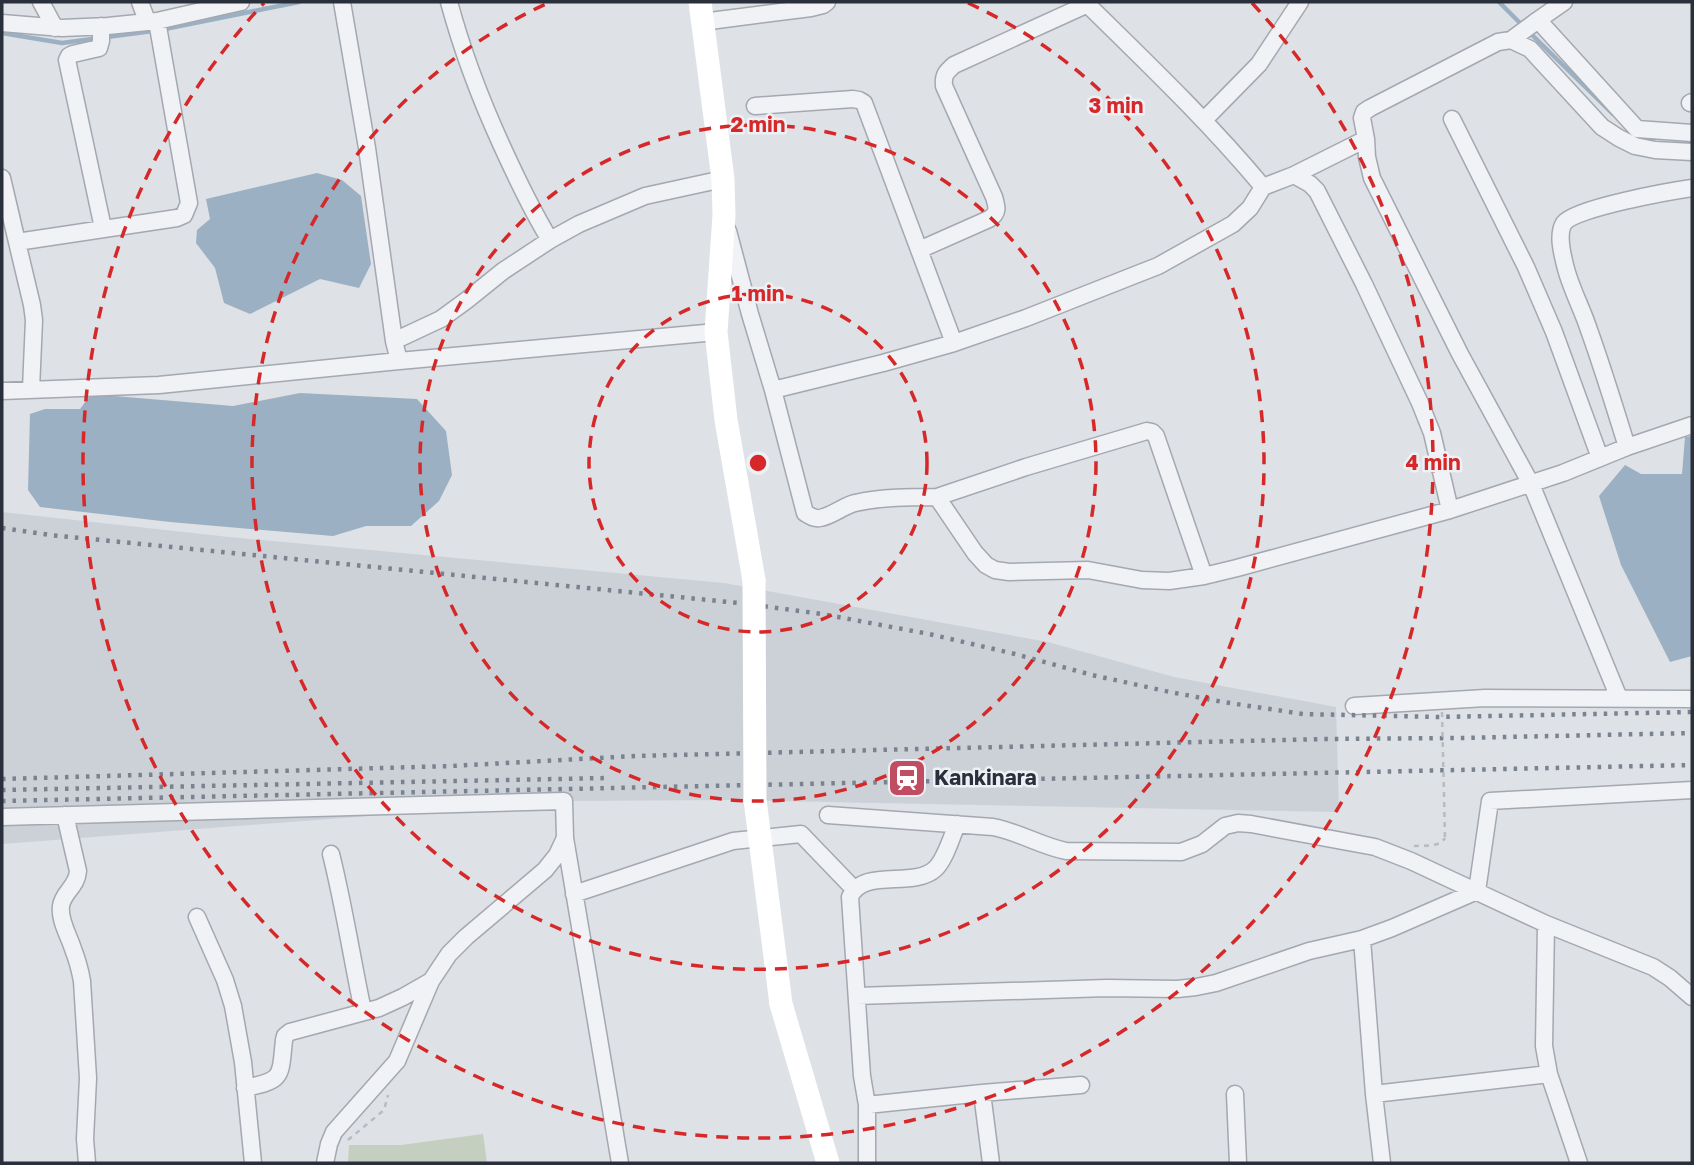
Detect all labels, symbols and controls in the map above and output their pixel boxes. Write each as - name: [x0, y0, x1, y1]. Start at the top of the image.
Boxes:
- text: 3 min: [1089, 92, 1143, 118]
- text: 2 min: [731, 111, 785, 137]
- text: 1 min: [732, 280, 784, 306]
- text: 4 min: [1405, 449, 1461, 475]
- centre of rings: [746, 451, 770, 475]
- station icon: Kankinara: [886, 757, 928, 799]
- place label: Kankinara: [934, 764, 1037, 790]

